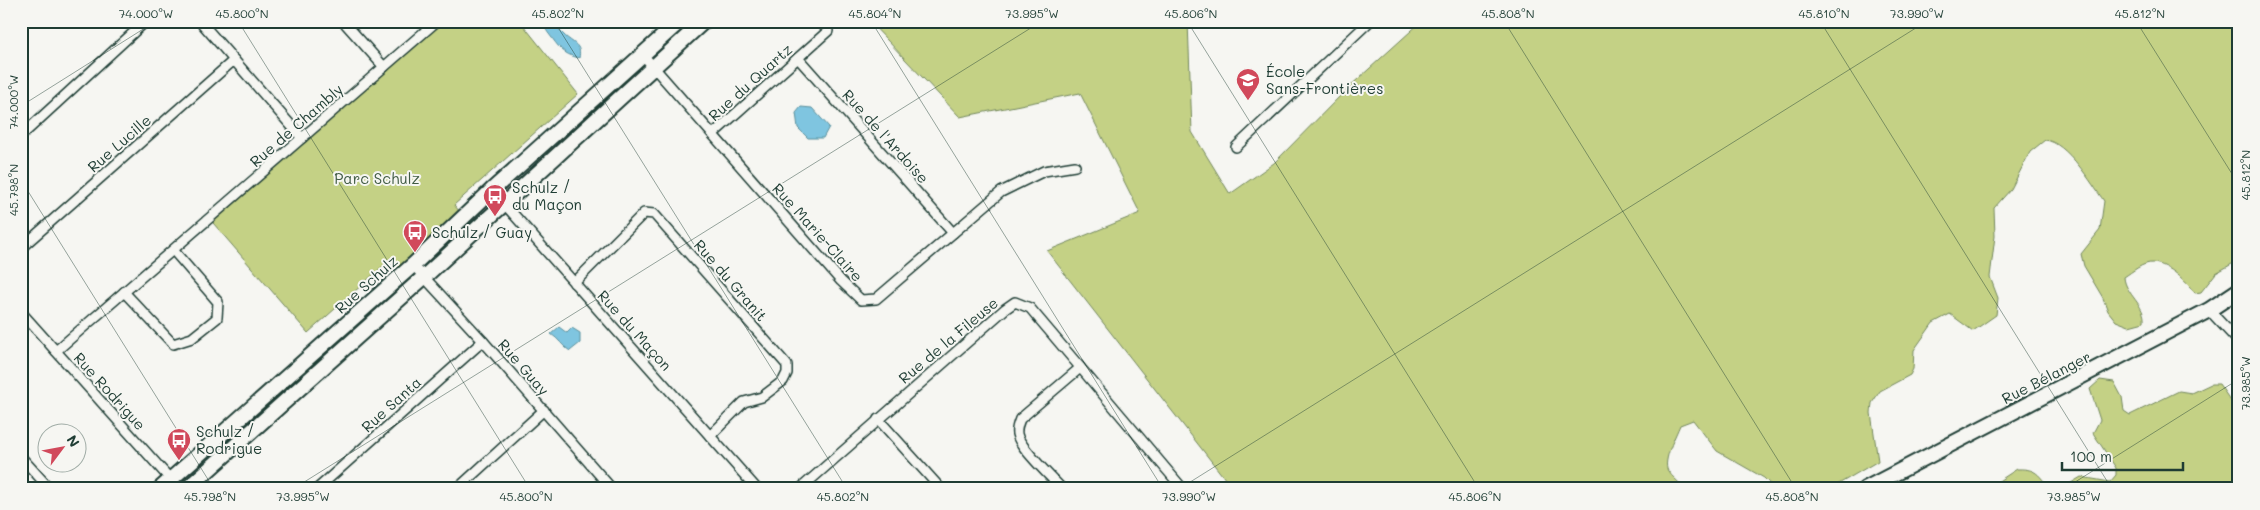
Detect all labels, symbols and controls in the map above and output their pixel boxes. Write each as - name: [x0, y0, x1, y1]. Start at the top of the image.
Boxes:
- text: 74.000°W: [119, 5, 173, 21]
- text: 45.800°N: [215, 5, 269, 21]
- text: 45.802°N: [532, 5, 584, 21]
- text: 45.804°N: [849, 5, 901, 21]
- text: 73.995°W: [1005, 5, 1059, 21]
- text: 45.806°N: [1165, 5, 1217, 21]
- text: 45.808°N: [1482, 5, 1535, 21]
- text: 45.810°N: [1798, 5, 1850, 21]
- text: 73.990°W: [1890, 5, 1944, 21]
- text: 45.812°N: [2115, 5, 2165, 21]
- street label: Rue du Quartz: [704, 39, 796, 125]
- place label: École Sans-Frontières: [1266, 61, 1383, 98]
- school or university icon: École Sans-Frontières: [1235, 67, 1261, 101]
- text: 74.000°W: [5, 75, 21, 129]
- street label: Rue de Chambly: [245, 79, 347, 171]
- street label: Rue de l'Ardoise: [838, 85, 934, 187]
- street label: Rue Lucille: [83, 110, 155, 176]
- text: 45.812°N: [2237, 150, 2253, 200]
- text: 45.798°N: [5, 164, 21, 216]
- park label: Parc Schulz: [334, 168, 420, 188]
- place label: Schulz / du Maçon: [512, 177, 582, 214]
- street label: Rue Marie-Claire: [768, 178, 868, 286]
- bus stop icon: Schulz / du Maçon: [482, 183, 508, 217]
- bus stop icon: Schulz / Guay: [402, 219, 428, 253]
- place label: Schulz / Guay: [432, 222, 532, 242]
- street label: Rue du Granit: [690, 235, 772, 325]
- street label: Rue Schulz: [330, 250, 402, 318]
- street label: Rue du Maçon: [594, 286, 676, 374]
- street label: Rue de la Fileuse: [894, 292, 1002, 388]
- street label: Rue Guay: [494, 335, 554, 399]
- street label: Rue Bélanger: [1998, 346, 2094, 408]
- street label: Rue Rodrigue: [70, 348, 150, 434]
- text: 73.985°W: [2237, 356, 2253, 410]
- street label: Rue Santa: [357, 372, 425, 436]
- place label: Schulz / Rodrigue: [196, 421, 262, 458]
- north arrow: [38, 422, 88, 472]
- bus stop icon: Schulz / Rodrigue: [166, 427, 192, 461]
- text: N: [63, 431, 84, 450]
- scale bar: [2062, 440, 2184, 472]
- text: 100 m: [2070, 446, 2112, 466]
- text: 45.798°N: [184, 488, 236, 504]
- text: 73.995°W: [276, 488, 330, 504]
- text: 45.800°N: [499, 488, 553, 504]
- text: 45.802°N: [817, 488, 869, 504]
- text: 73.990°W: [1162, 488, 1216, 504]
- text: 45.806°N: [1449, 488, 1501, 504]
- text: 45.808°N: [1766, 488, 1819, 504]
- text: 73.985°W: [2047, 488, 2101, 504]

